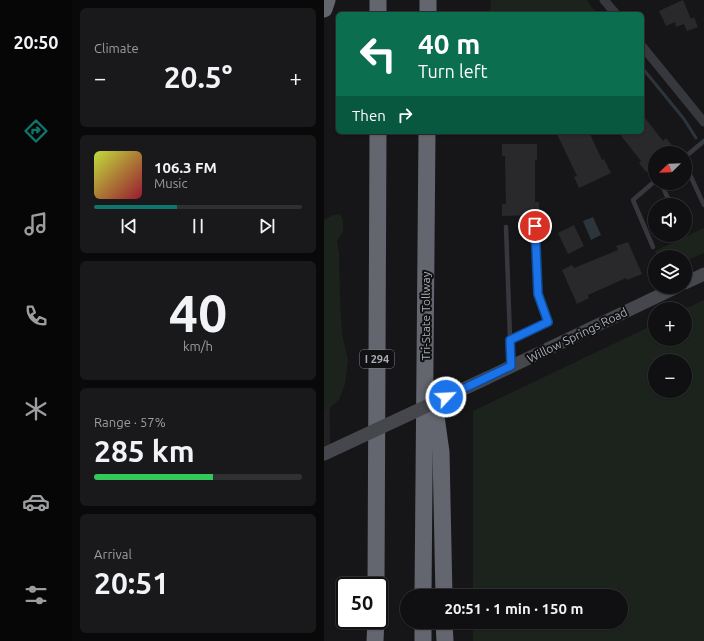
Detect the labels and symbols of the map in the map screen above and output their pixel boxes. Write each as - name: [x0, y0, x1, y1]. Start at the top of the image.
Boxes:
- north arrow: [648, 146, 692, 190]
- pin: [518, 209, 552, 243]
- street label: Tri-State Tollway: [419, 271, 432, 361]
- street label: Willow Springs Road: [525, 305, 629, 365]
- road number: I 294: [360, 350, 394, 368]
- position arrow: [425, 376, 467, 418]
- speed limit sign: 50: [336, 577, 388, 629]

